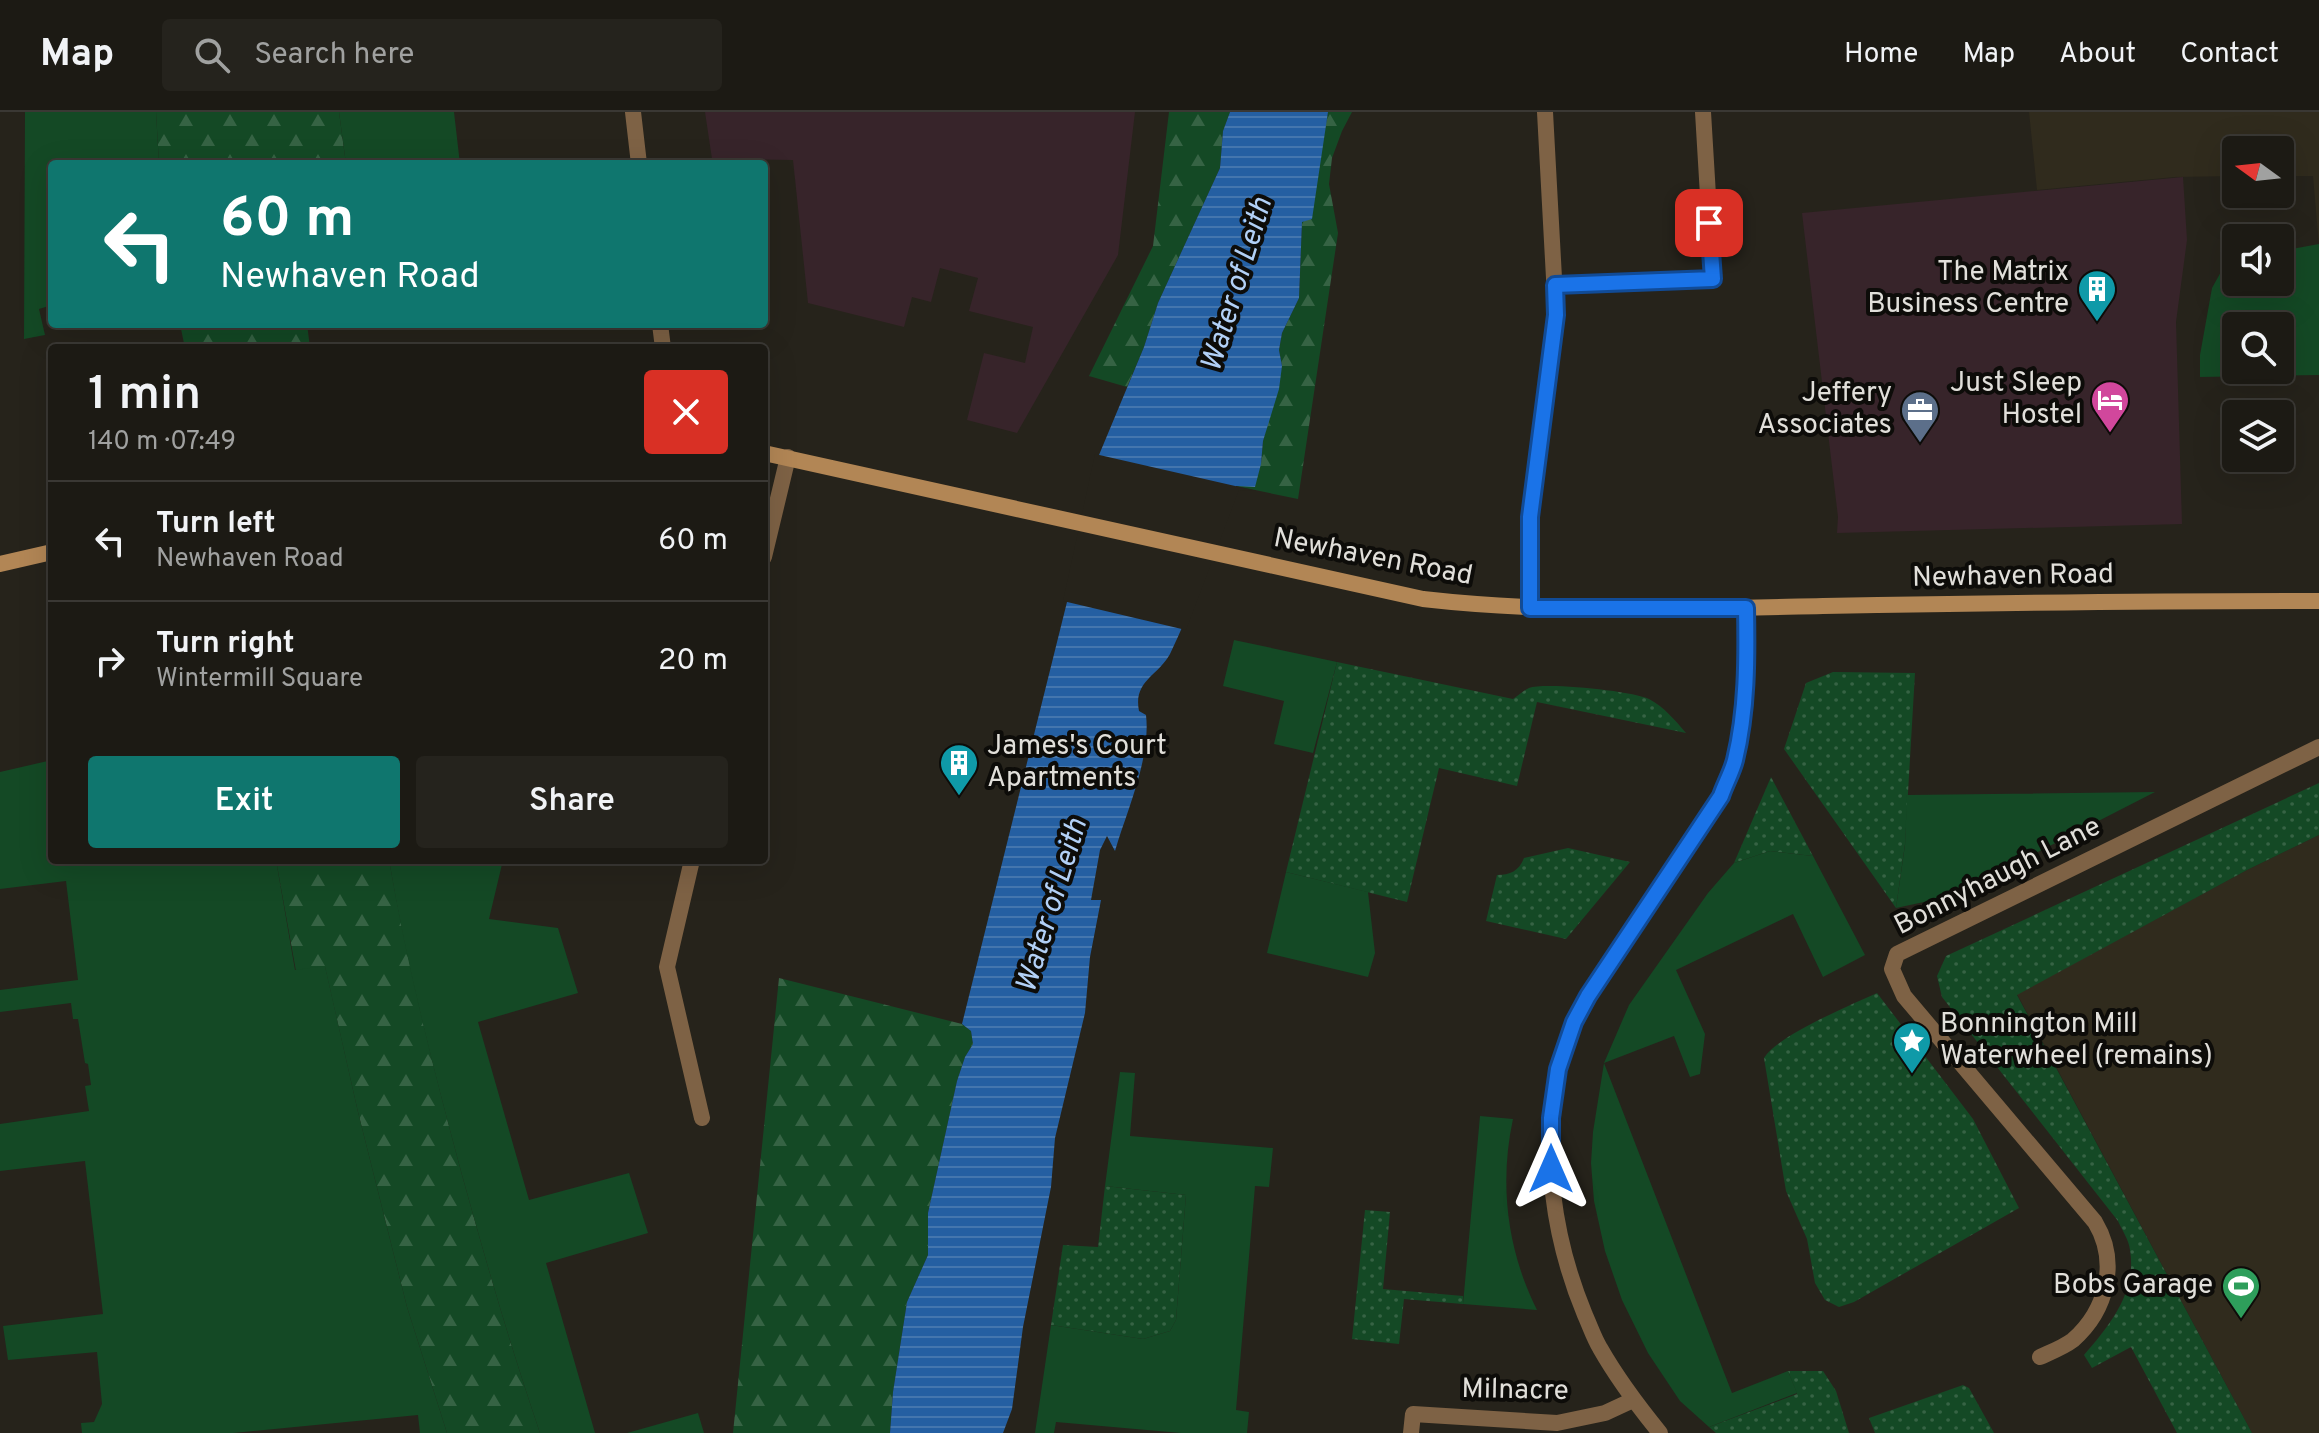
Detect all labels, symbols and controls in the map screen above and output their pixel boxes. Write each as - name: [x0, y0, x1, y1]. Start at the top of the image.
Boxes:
- search box: [162, 19, 722, 91]
- text: Map: [40, 31, 114, 80]
- icon: search: [190, 33, 234, 77]
- text: Search here: [254, 37, 414, 74]
- text: Home: [1844, 37, 1918, 73]
- text: Map: [1962, 37, 2015, 73]
- text: About: [2059, 37, 2136, 73]
- text: Contact: [2180, 37, 2279, 73]
- north arrow: [2222, 136, 2294, 208]
- map controls: [2222, 136, 2294, 472]
- text: 60 m: [220, 186, 354, 256]
- pin: [1675, 189, 1743, 257]
- icon: left: [88, 192, 192, 296]
- water label: Water of Leith: [1194, 193, 1282, 377]
- icon: arrive: [1687, 201, 1731, 245]
- button: sound: [2222, 224, 2294, 296]
- text: Newhaven Road: [220, 255, 480, 301]
- place label: The Matrix Business Centre: [1867, 255, 2069, 323]
- building icon: The Matrix Business Centre: [2076, 268, 2118, 323]
- button: search: [2222, 312, 2294, 384]
- text: 1 min: [88, 366, 201, 426]
- place label: Just Sleep Hostel: [1950, 366, 2082, 434]
- button: close: [644, 370, 728, 454]
- place label: Jeffery Associates: [1757, 376, 1892, 444]
- hotel icon: Just Sleep Hostel: [2089, 379, 2131, 434]
- office icon: Jeffery Associates: [1899, 389, 1941, 444]
- button: layers: [2222, 400, 2294, 472]
- text: 140 m · 07:49: [88, 426, 236, 459]
- text: Turn left: [156, 506, 276, 543]
- icon: left: [88, 519, 132, 563]
- street label: Newhaven Road: [1270, 521, 1476, 595]
- text: 60 m: [658, 523, 728, 560]
- text: Newhaven Road: [156, 543, 344, 576]
- street label: Newhaven Road: [1912, 557, 2114, 597]
- text: Turn right: [156, 626, 294, 663]
- icon: right: [88, 639, 132, 683]
- text: 20 m: [658, 643, 728, 680]
- text: Wintermill Square: [156, 663, 363, 696]
- place label: James's Court Apartments: [987, 729, 1167, 797]
- building icon: James's Court Apartments: [938, 742, 980, 797]
- button: Exit: [88, 756, 400, 848]
- button: Share: [416, 756, 728, 848]
- street label: Bonnyhaugh Lane: [1889, 809, 2107, 945]
- water label: Water of Leith: [1009, 814, 1097, 998]
- place label: Bonnington Mill Waterwheel (remains): [1940, 1007, 2213, 1075]
- place icon: Bonnington Mill Waterwheel (remains): [1891, 1020, 1933, 1075]
- position arrow: [1509, 1127, 1593, 1211]
- sports icon: Bobs Garage: [2220, 1265, 2262, 1320]
- place label: Bobs Garage: [2053, 1268, 2213, 1304]
- street label: Milnacre: [1461, 1372, 1569, 1410]

